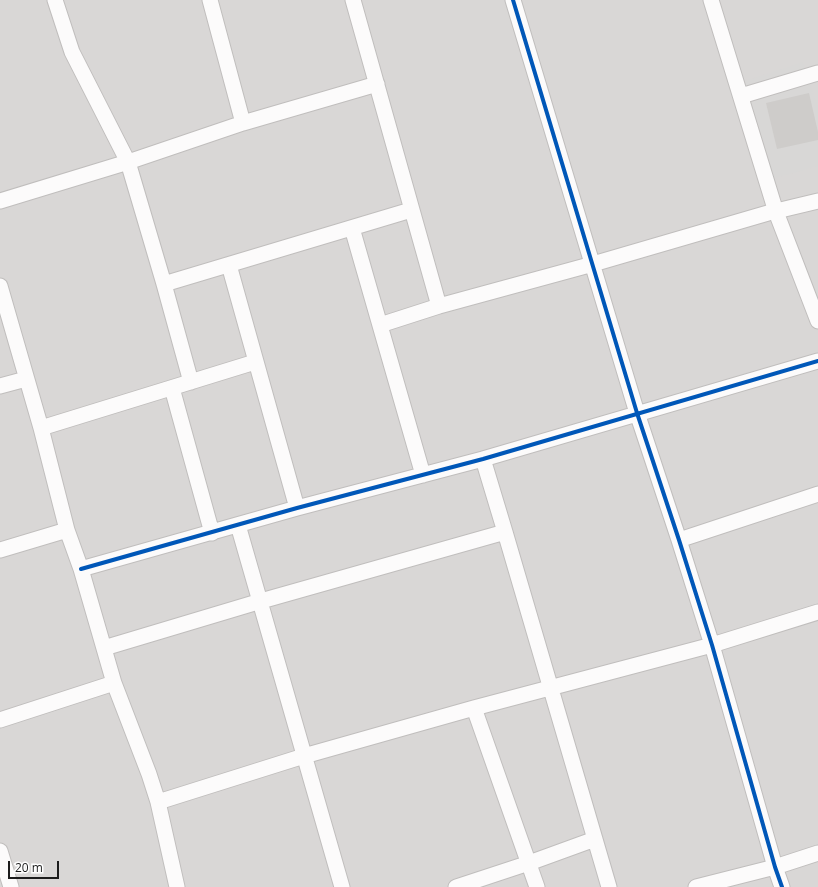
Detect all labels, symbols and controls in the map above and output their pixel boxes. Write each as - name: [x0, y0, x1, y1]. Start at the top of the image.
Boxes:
- scale bar: [10, 853, 61, 879]
- text: 20 m: [15, 859, 43, 876]

